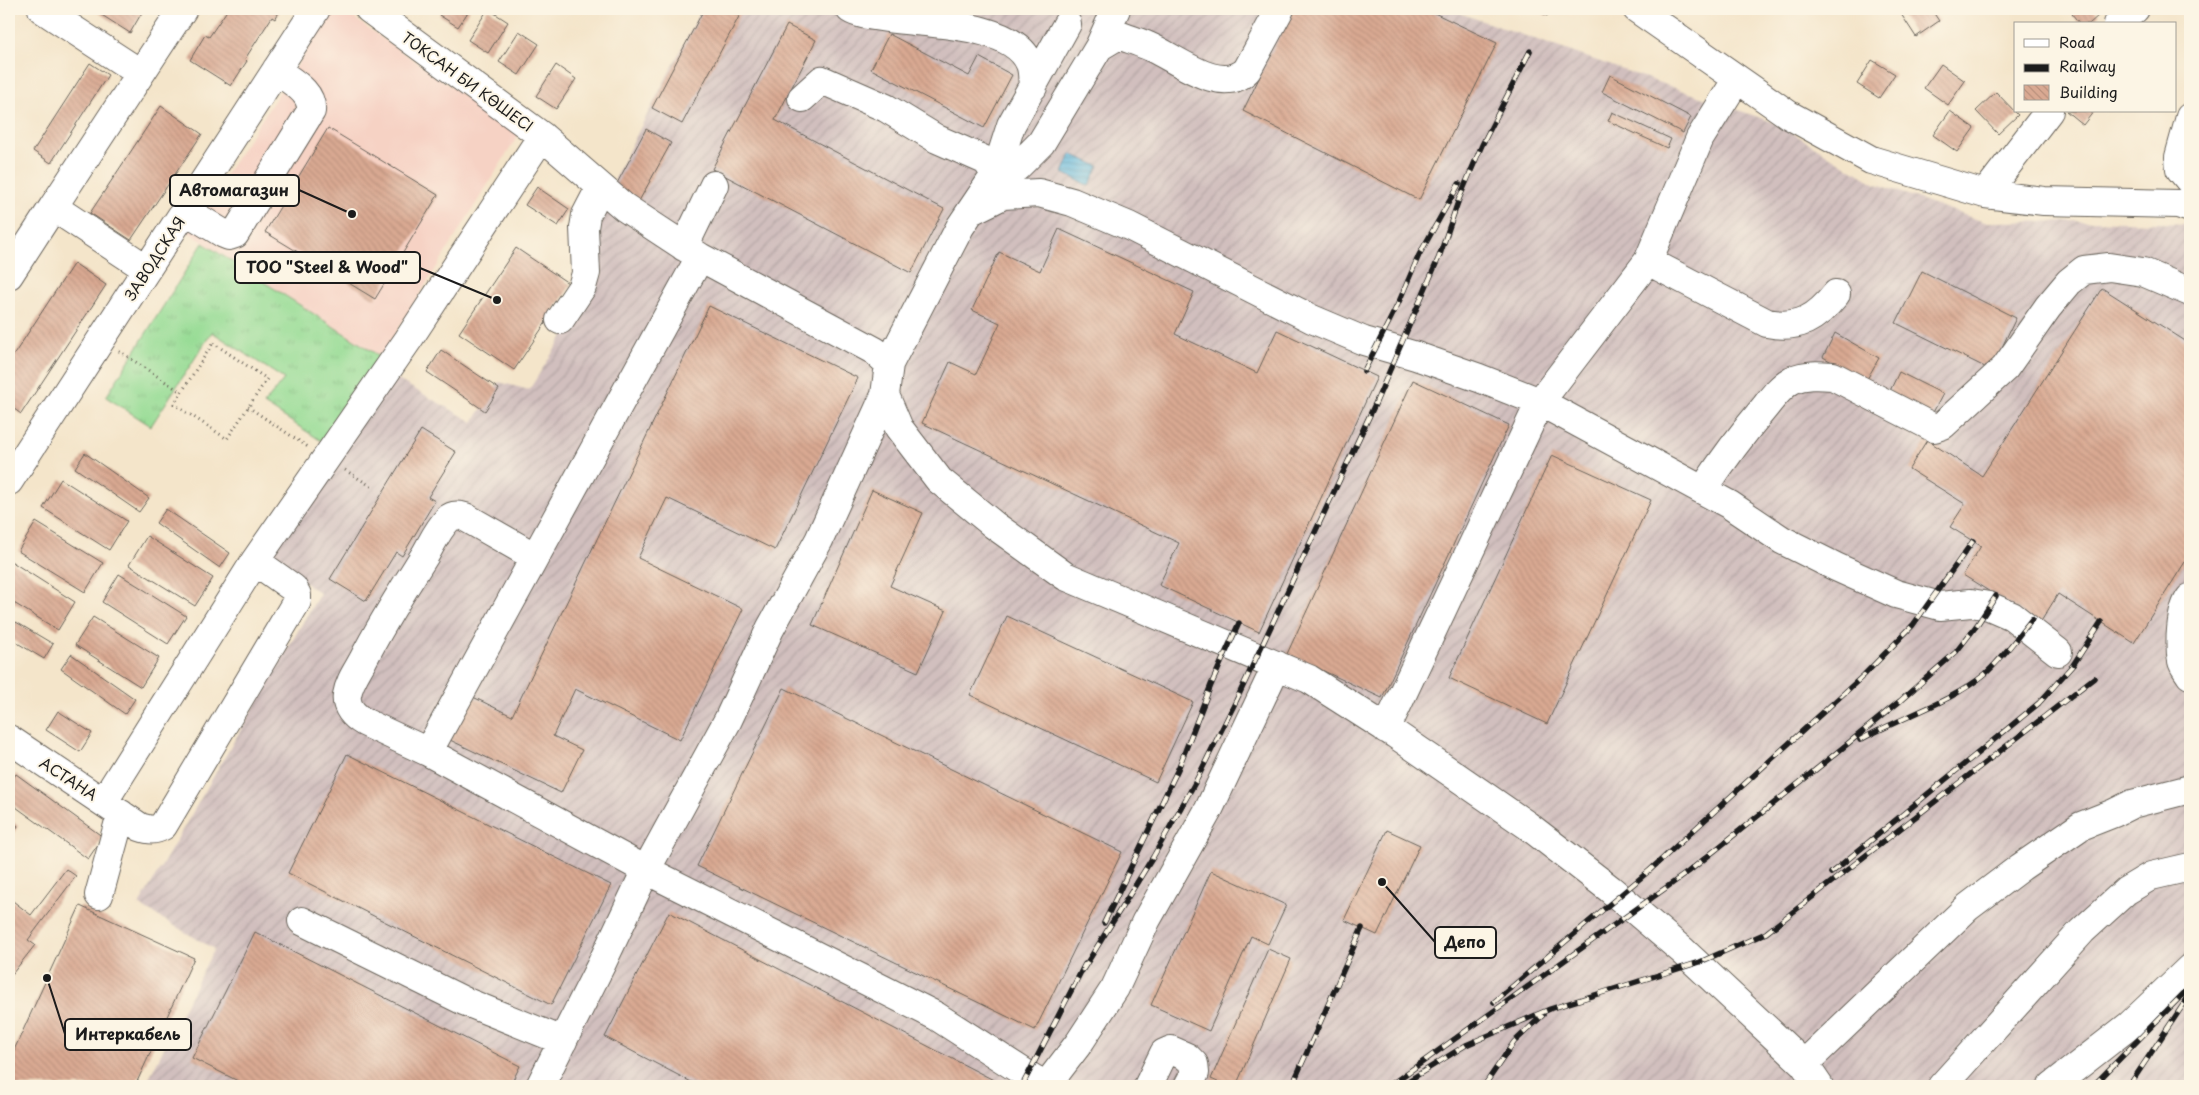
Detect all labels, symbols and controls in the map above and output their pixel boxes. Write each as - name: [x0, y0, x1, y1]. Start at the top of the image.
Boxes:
- legend: [2014, 22, 2176, 112]
- street label: ТОКСАН БИ КӨШЕСІ: [398, 25, 538, 137]
- text: Road: [2059, 30, 2095, 53]
- text: Railway: [2059, 54, 2116, 77]
- text: Building: [2059, 80, 2118, 103]
- callout: Автомагазин: [170, 175, 299, 206]
- text: Автомагазин: [179, 177, 289, 201]
- street label: ЗАВОДСКАЯ: [118, 211, 190, 305]
- callout: TOO "Steel & Wood": [235, 252, 420, 283]
- text: TOO "Steel & Wood": [246, 254, 408, 278]
- street label: АСТАНА: [35, 751, 103, 805]
- callout: Депо: [1435, 927, 1496, 958]
- text: Депо: [1443, 929, 1486, 953]
- callout: Интеркабель: [65, 1019, 191, 1050]
- text: Интеркабель: [75, 1021, 181, 1045]

